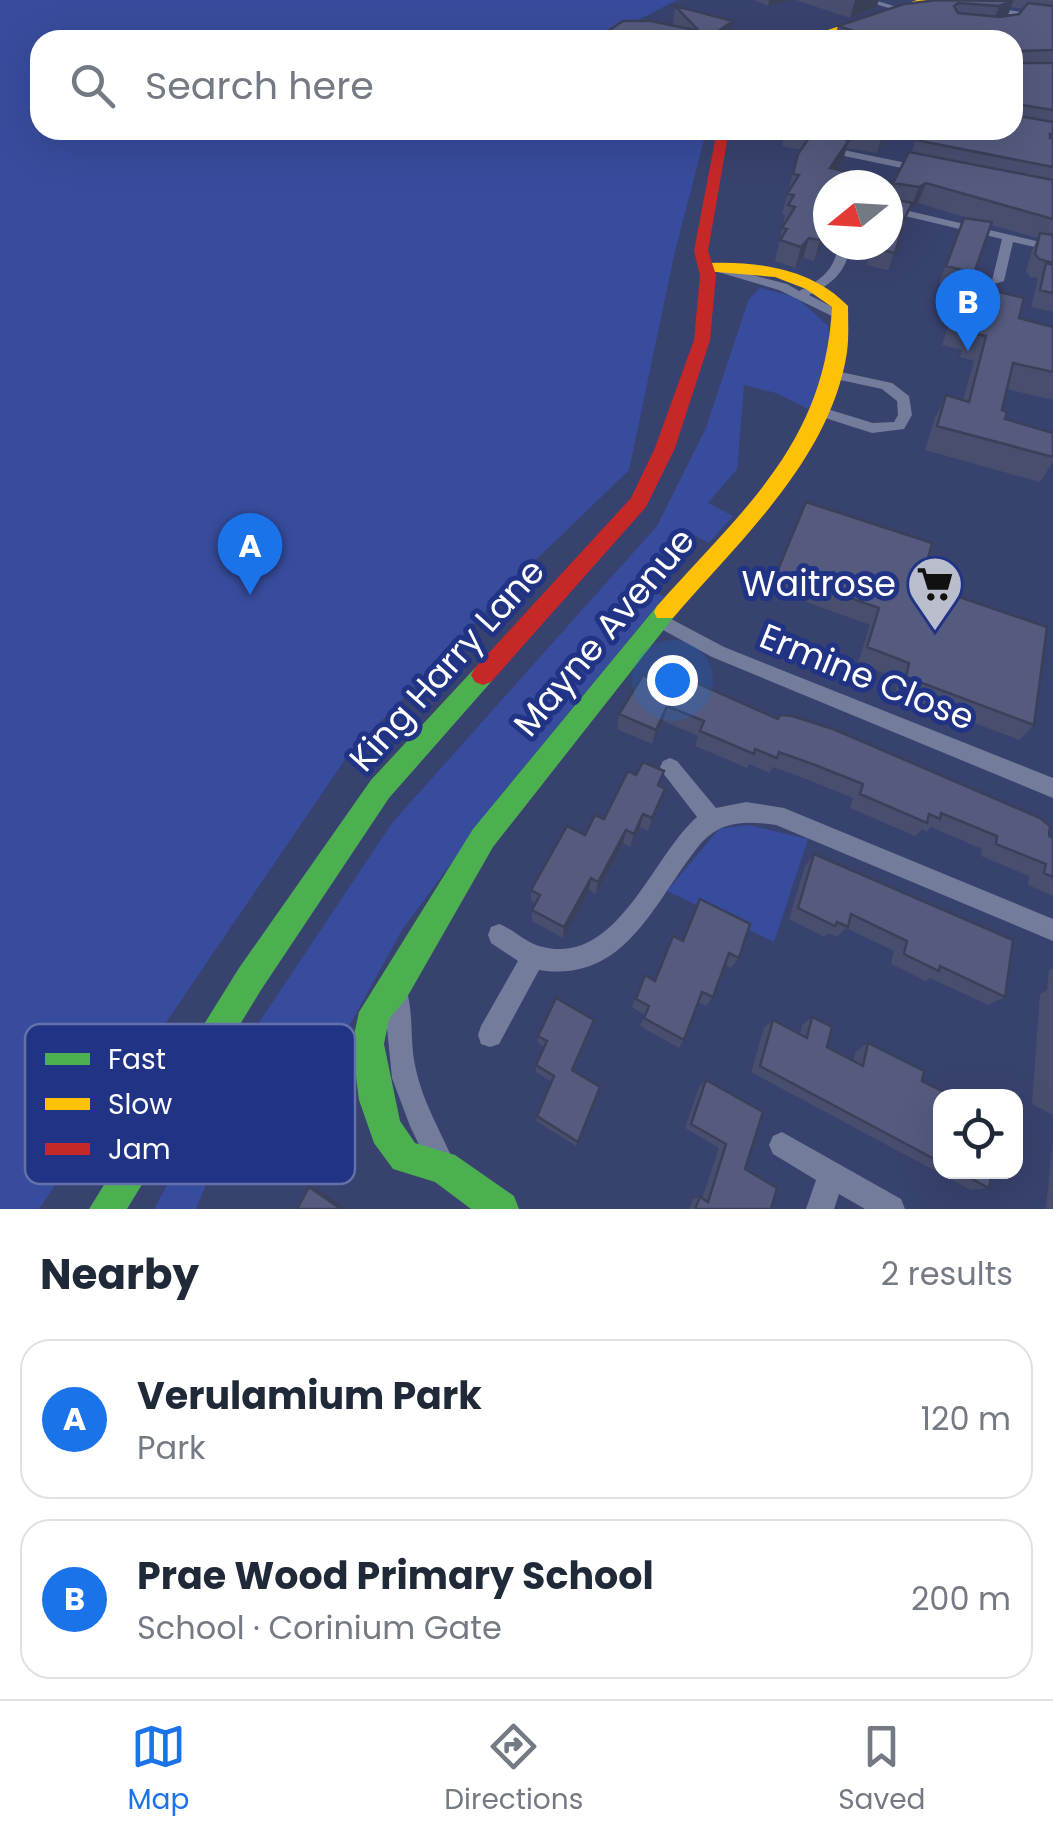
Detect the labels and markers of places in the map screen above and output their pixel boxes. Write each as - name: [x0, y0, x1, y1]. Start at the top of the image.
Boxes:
- pin: B: [936, 268, 1000, 351]
- pin: A: [218, 512, 282, 595]
- supermarket icon: Waitrose: [905, 554, 965, 633]
- place label: Waitrose: [741, 559, 896, 608]

